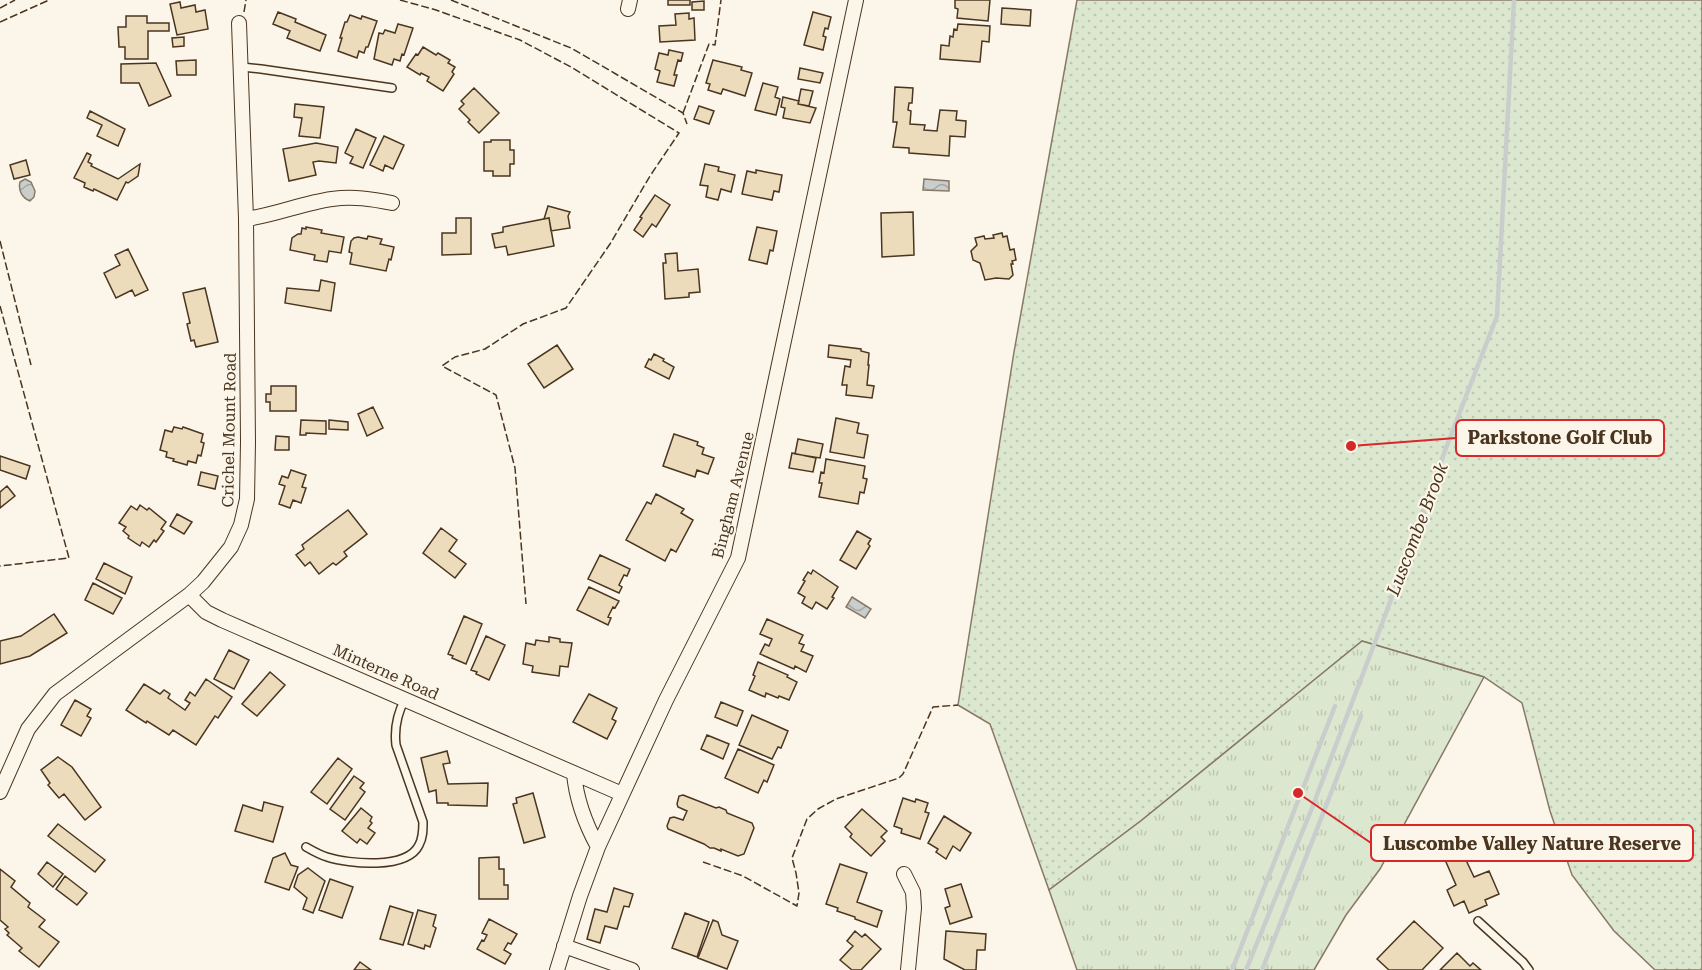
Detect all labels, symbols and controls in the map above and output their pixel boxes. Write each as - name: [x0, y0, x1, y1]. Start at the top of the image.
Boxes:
- street label: Crichel Mount Road: [218, 353, 240, 507]
- callout: Parkstone Golf Club: [1456, 420, 1664, 456]
- text: Parkstone Golf Club: [1468, 427, 1652, 448]
- street label: Bingham Avenue: [708, 429, 758, 560]
- water label: Luscombe Brook: [1382, 459, 1452, 599]
- street label: Minterne Road: [330, 640, 442, 704]
- callout: Luscombe Valley Nature Reserve: [1371, 825, 1693, 861]
- text: Luscombe Valley Nature Reserve: [1383, 833, 1681, 854]

